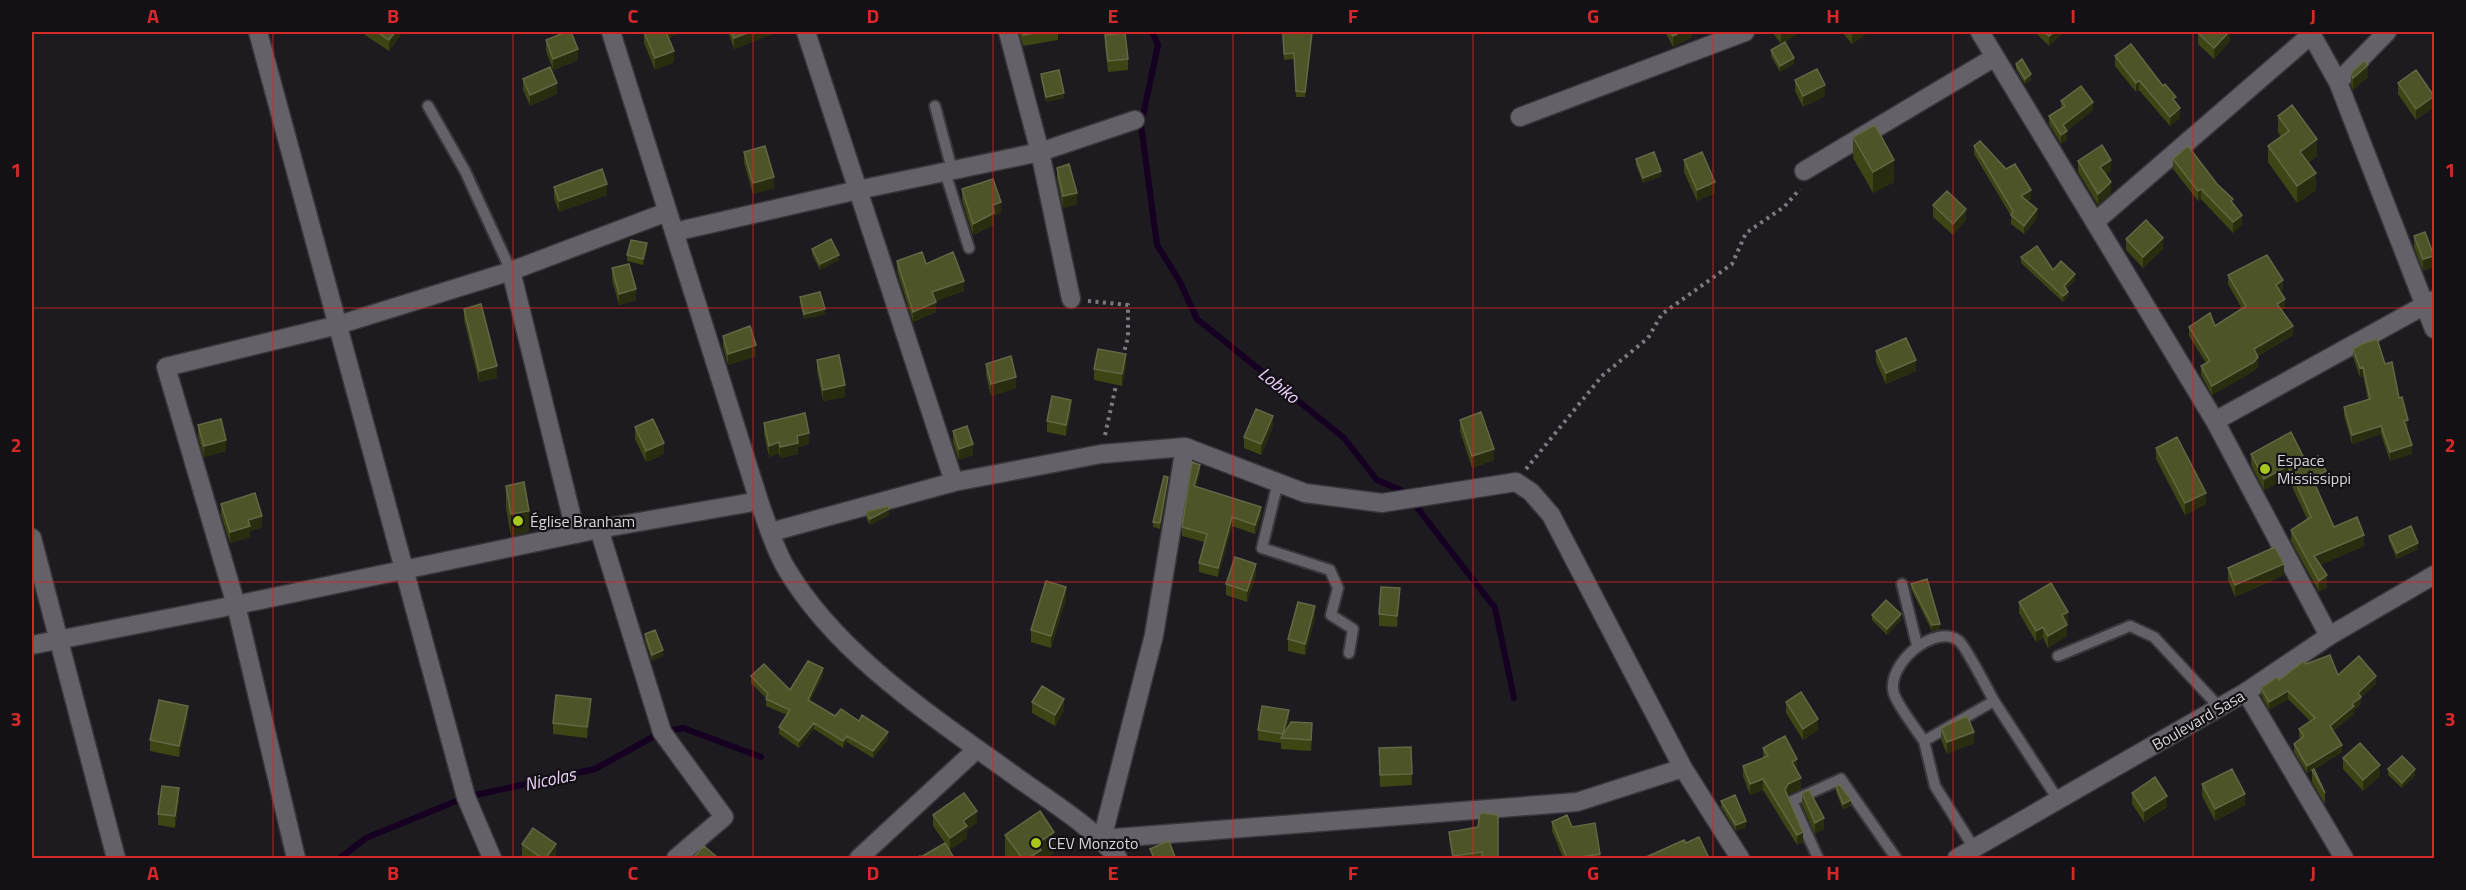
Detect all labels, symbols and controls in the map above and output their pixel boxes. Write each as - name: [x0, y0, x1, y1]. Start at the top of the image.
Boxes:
- text: A: [147, 0, 159, 31]
- text: B: [387, 0, 399, 31]
- text: C: [628, 0, 639, 31]
- text: D: [867, 0, 879, 31]
- text: E: [1107, 0, 1119, 31]
- text: F: [1348, 0, 1359, 31]
- text: G: [1587, 0, 1599, 31]
- text: H: [1826, 0, 1840, 31]
- text: I: [2070, 0, 2076, 31]
- text: J: [2310, 0, 2316, 31]
- text: 1: [10, 154, 22, 185]
- text: 1: [2444, 154, 2456, 185]
- water label: Lobiko: [1253, 360, 1306, 411]
- text: 2: [10, 429, 22, 460]
- text: 2: [2444, 429, 2456, 460]
- place label: Espace Mississippi: [2277, 448, 2351, 490]
- marker: Espace Mississippi: [2258, 462, 2272, 476]
- place label: Église Branham: [530, 509, 635, 533]
- marker: Église Branham: [511, 514, 525, 528]
- street label: Boulevard Sasa: [2147, 684, 2249, 756]
- text: 3: [10, 703, 22, 734]
- text: 3: [2444, 703, 2456, 734]
- water label: Nicolas: [522, 760, 579, 798]
- place label: CEV Monzoto: [1048, 831, 1138, 855]
- marker: CEV Monzoto: [1029, 836, 1043, 850]
- text: A: [147, 857, 159, 888]
- text: B: [387, 857, 399, 888]
- text: C: [628, 857, 639, 888]
- text: D: [867, 857, 879, 888]
- text: E: [1107, 857, 1119, 888]
- text: F: [1348, 857, 1359, 888]
- text: G: [1587, 857, 1599, 888]
- text: H: [1826, 857, 1840, 888]
- text: I: [2070, 857, 2076, 888]
- text: J: [2310, 857, 2316, 888]

